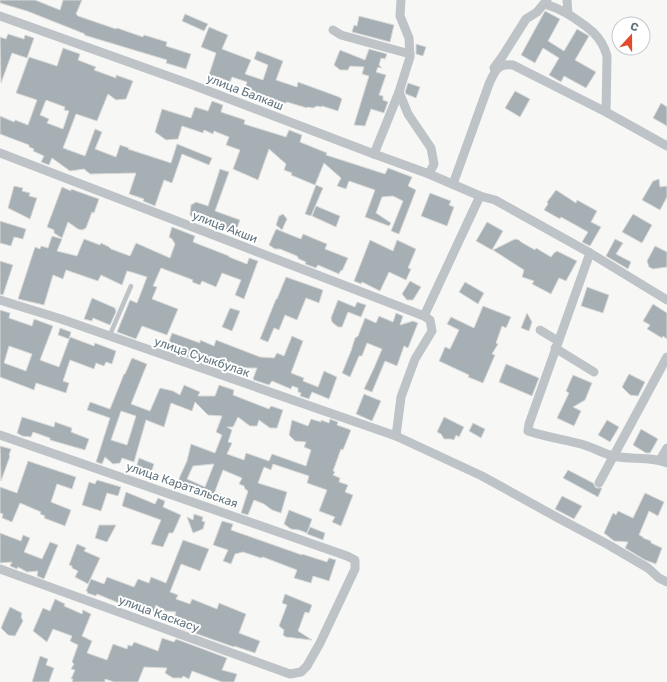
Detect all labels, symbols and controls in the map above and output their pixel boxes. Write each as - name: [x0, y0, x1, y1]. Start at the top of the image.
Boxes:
- north arrow: [611, 16, 651, 56]
- text: С: [628, 20, 641, 35]
- street label: улица Балкаш: [205, 71, 285, 113]
- street label: улица Акши: [190, 208, 260, 246]
- street label: улица Суыкбулак: [152, 334, 252, 380]
- street label: улица Каратальская: [124, 459, 240, 511]
- street label: улица Каскасу: [117, 593, 202, 635]

